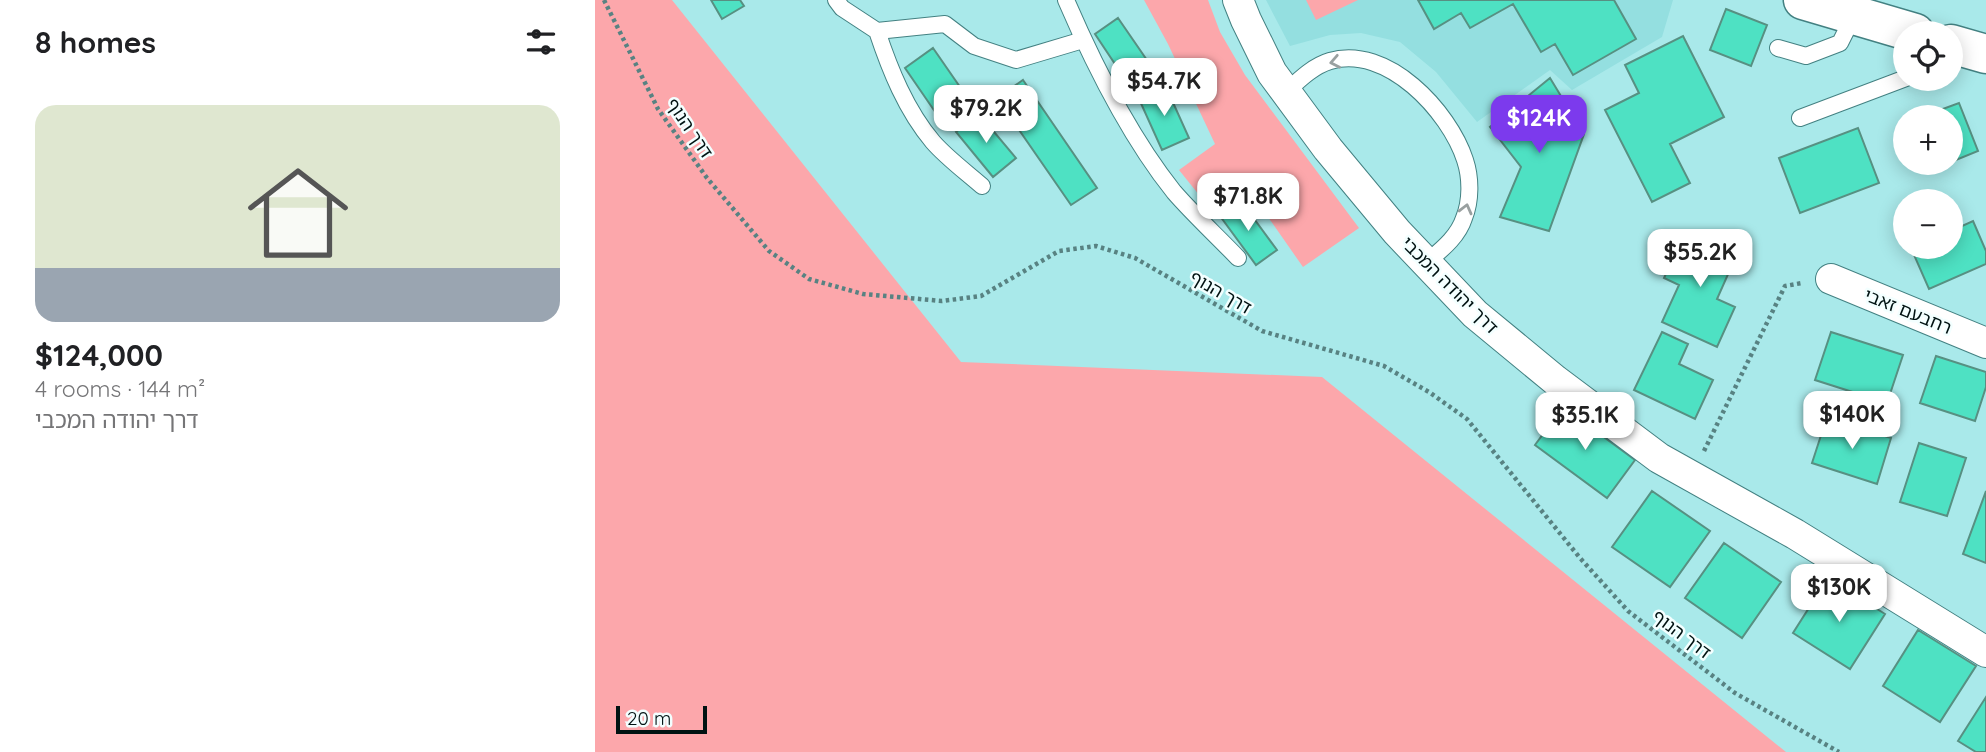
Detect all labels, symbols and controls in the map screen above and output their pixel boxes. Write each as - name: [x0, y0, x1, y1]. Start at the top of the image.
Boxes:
- map controls: [1893, 21, 1963, 259]
- button: locate: [1893, 21, 1963, 91]
- text: 8 homes: [35, 23, 156, 61]
- icon: filters: [522, 23, 560, 61]
- one-way arrow: [1329, 54, 1341, 69]
- pin: $54.7K: [1107, 58, 1221, 118]
- text: $54.7K: [1127, 66, 1201, 95]
- pin: $79.2K: [929, 86, 1043, 145]
- text: $79.2K: [950, 93, 1022, 122]
- street label: דרך הנוף: [662, 94, 719, 163]
- pin: $124K: [1490, 96, 1588, 155]
- text: $124K: [1507, 103, 1571, 132]
- button: +: [1893, 105, 1963, 175]
- icon: home: [235, 150, 361, 276]
- pin: $71.8K: [1191, 174, 1305, 233]
- text: $71.8K: [1213, 181, 1283, 210]
- button: −: [1893, 189, 1963, 259]
- one-way arrow: [1458, 203, 1472, 215]
- pin: $55.2K: [1643, 230, 1757, 289]
- street label: דרך יהודה המכבי: [1397, 232, 1504, 339]
- text: $55.2K: [1663, 237, 1737, 266]
- street label: דרך הנוף: [1186, 265, 1256, 319]
- street label: רחבעם זאבי: [1861, 283, 1955, 339]
- text: $124,000: [35, 336, 163, 374]
- text: 4 rooms · 144 m²: [35, 374, 205, 403]
- pin: $35.1K: [1528, 392, 1642, 452]
- pin: $140K: [1803, 392, 1901, 451]
- text: $140K: [1819, 399, 1885, 428]
- text: $35.1K: [1552, 400, 1619, 429]
- text: דרך יהודה המכבי: [35, 405, 198, 434]
- pin: $130K: [1790, 564, 1888, 624]
- text: $130K: [1807, 572, 1871, 601]
- street label: דרך הנוף: [1648, 604, 1716, 664]
- scale bar: [616, 703, 707, 735]
- text: 20 m: [627, 706, 671, 730]

